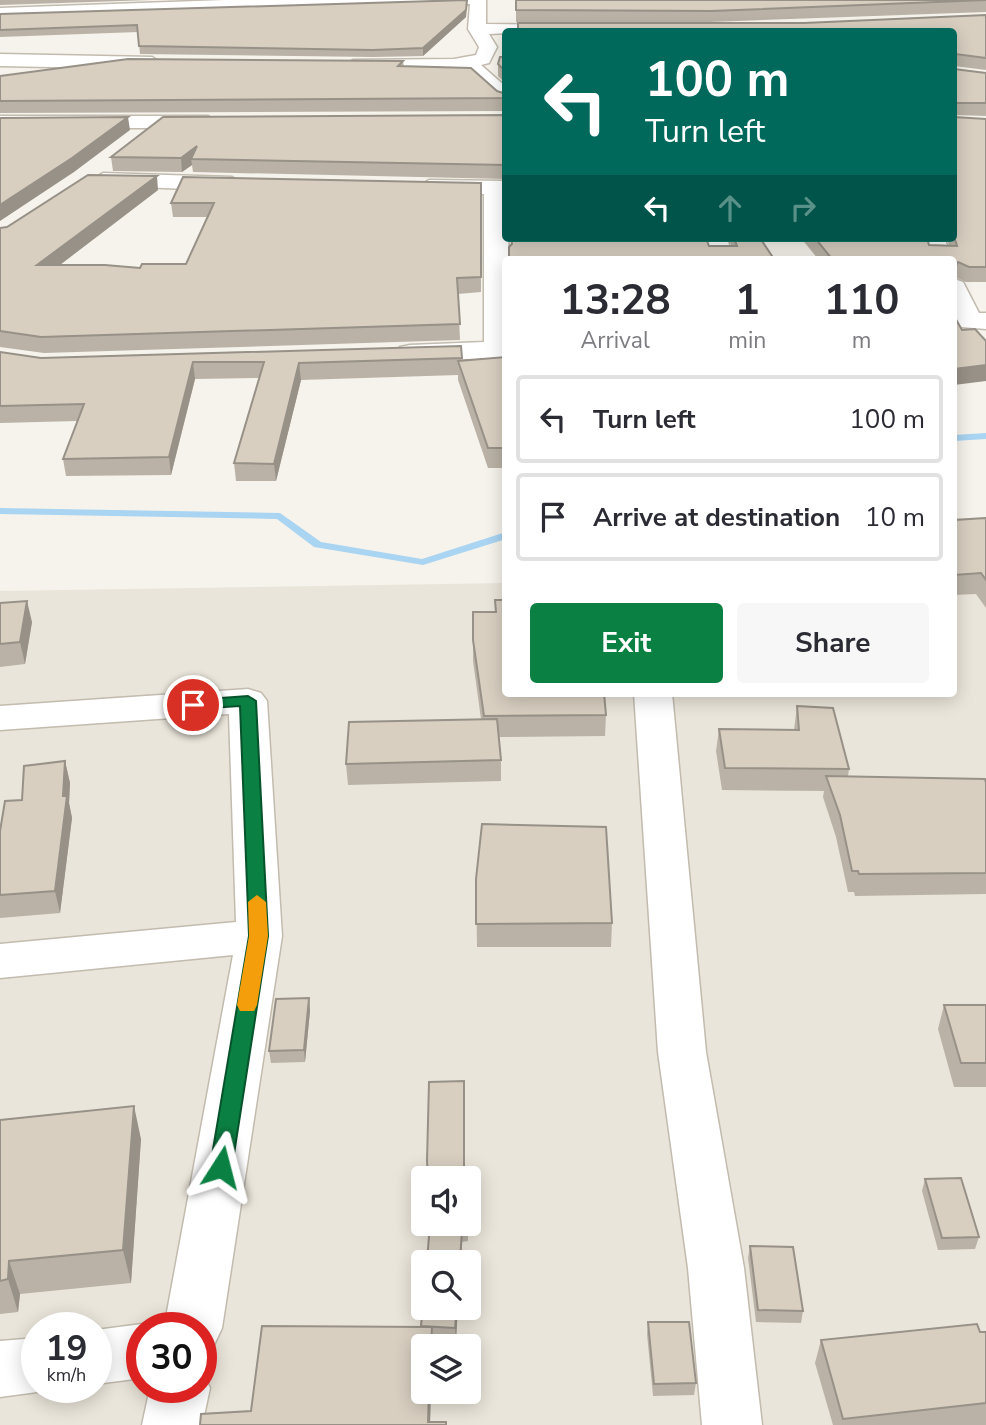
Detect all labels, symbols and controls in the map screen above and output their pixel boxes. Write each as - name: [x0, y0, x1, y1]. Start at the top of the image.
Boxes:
- text: 100 m: [645, 46, 789, 113]
- icon: left: [530, 56, 621, 147]
- text: Turn left: [645, 110, 765, 153]
- icon: left: [638, 189, 676, 227]
- icon: ahead: [711, 189, 749, 227]
- icon: right: [784, 189, 822, 227]
- text: 13:28: [560, 272, 671, 329]
- text: 1: [735, 272, 760, 329]
- text: 110: [824, 272, 899, 329]
- text: Arrival: [581, 325, 650, 356]
- text: min: [728, 325, 766, 356]
- text: m: [852, 325, 872, 356]
- icon: left: [534, 400, 572, 438]
- text: Turn left: [593, 402, 696, 437]
- text: 100 m: [849, 402, 925, 437]
- icon: arrive: [534, 498, 572, 536]
- text: Arrive at destination: [593, 500, 840, 535]
- text: 10 m: [865, 500, 925, 535]
- button: Exit: [530, 603, 723, 683]
- button: Share: [737, 603, 929, 683]
- pin: [163, 675, 223, 735]
- icon: arrive: [174, 686, 212, 724]
- position arrow: [184, 1130, 258, 1204]
- map controls: [411, 1166, 481, 1404]
- button: sound: [411, 1166, 481, 1236]
- button: search: [411, 1250, 481, 1320]
- speed limit sign: 30: [126, 1312, 217, 1403]
- text: 19: [45, 1325, 88, 1372]
- button: layers: [411, 1334, 481, 1404]
- text: km/h: [47, 1363, 86, 1387]

